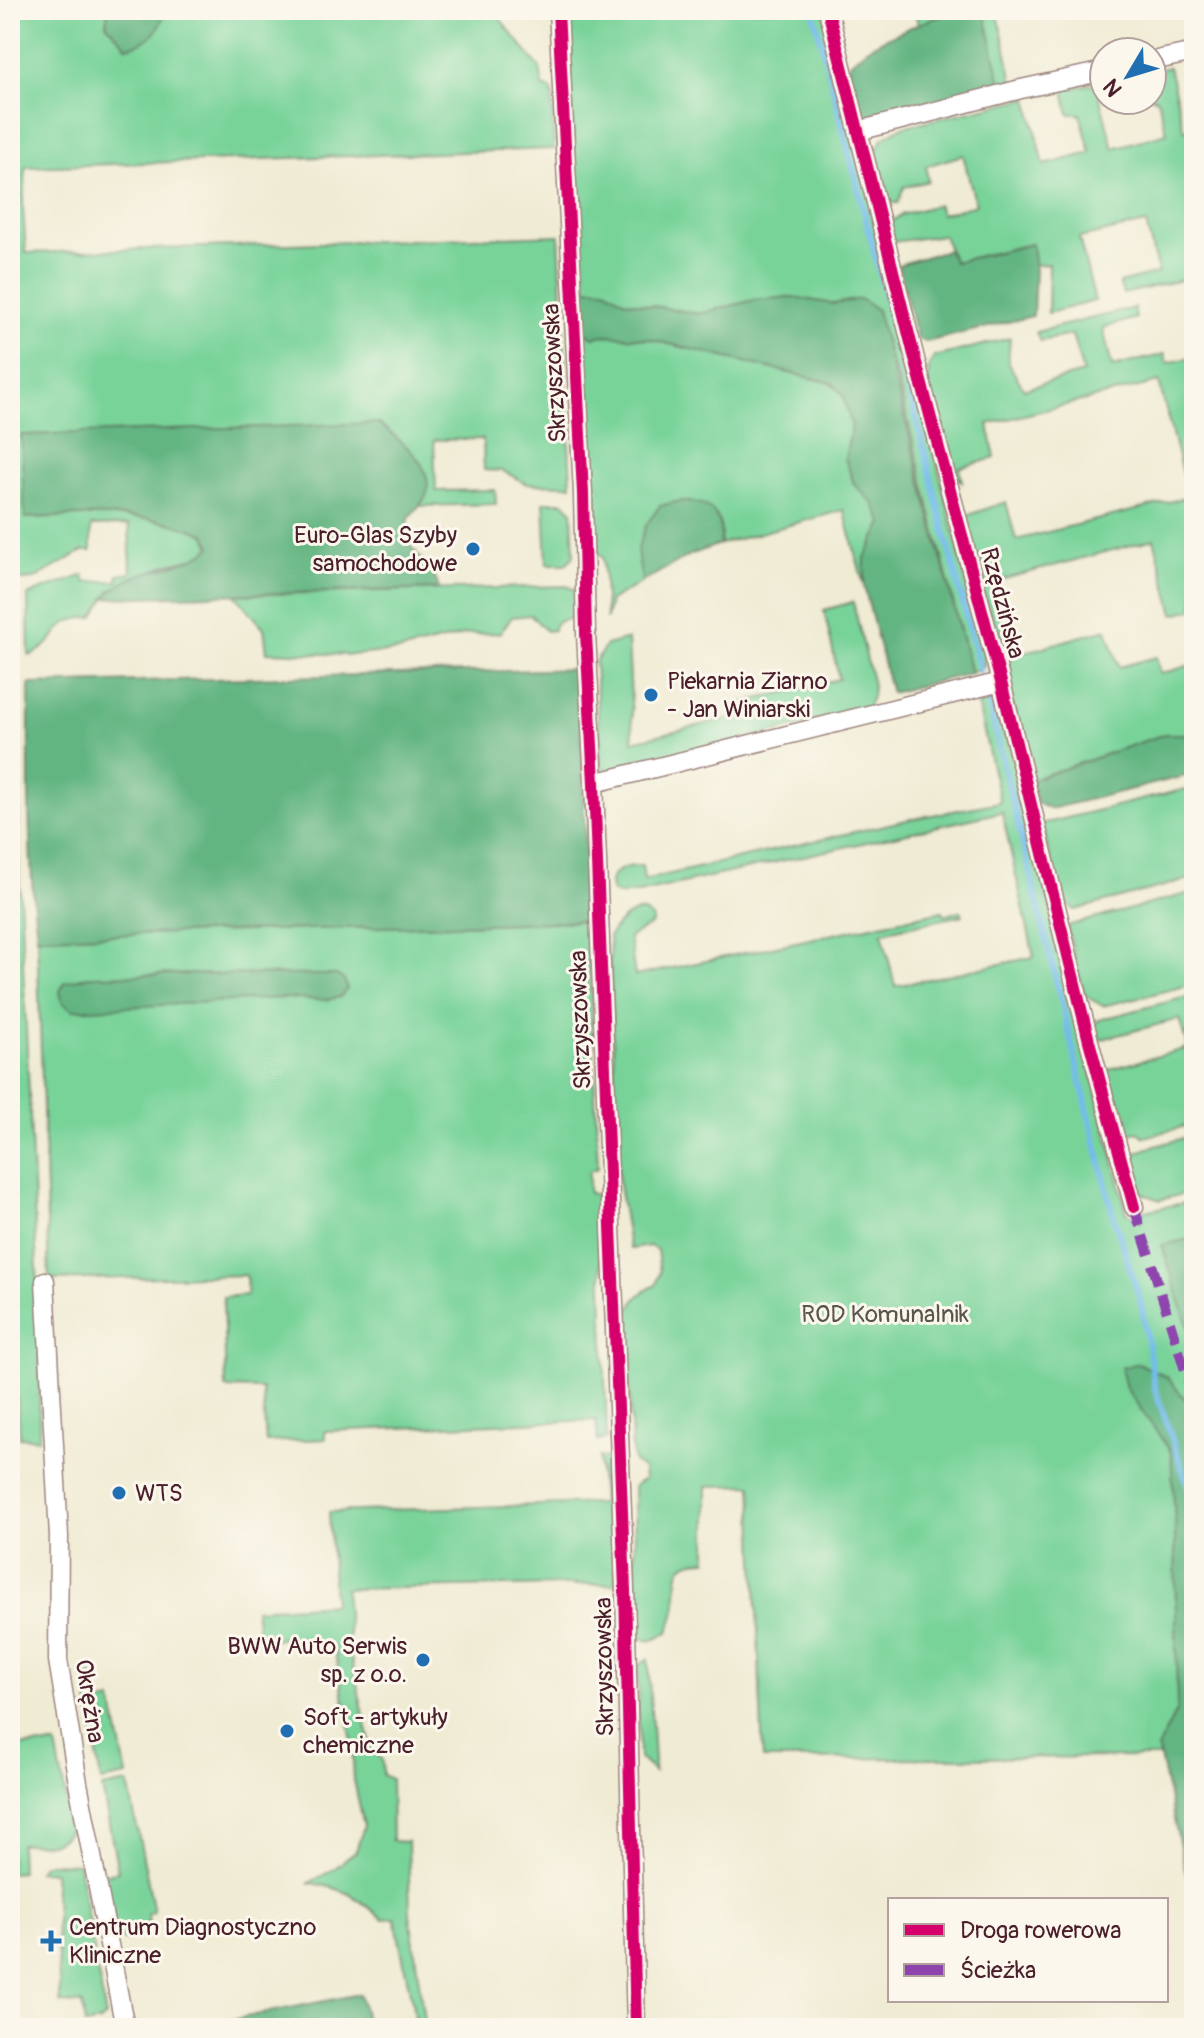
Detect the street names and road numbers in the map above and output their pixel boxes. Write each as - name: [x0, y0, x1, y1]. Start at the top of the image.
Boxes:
- street label: Skrzyszowska: [536, 303, 573, 443]
- street label: Rzędzińska: [974, 545, 1031, 662]
- street label: Skrzyszowska: [564, 950, 597, 1090]
- street label: Skrzyszowska: [589, 1597, 620, 1737]
- street label: Okrężna: [69, 1657, 110, 1745]

